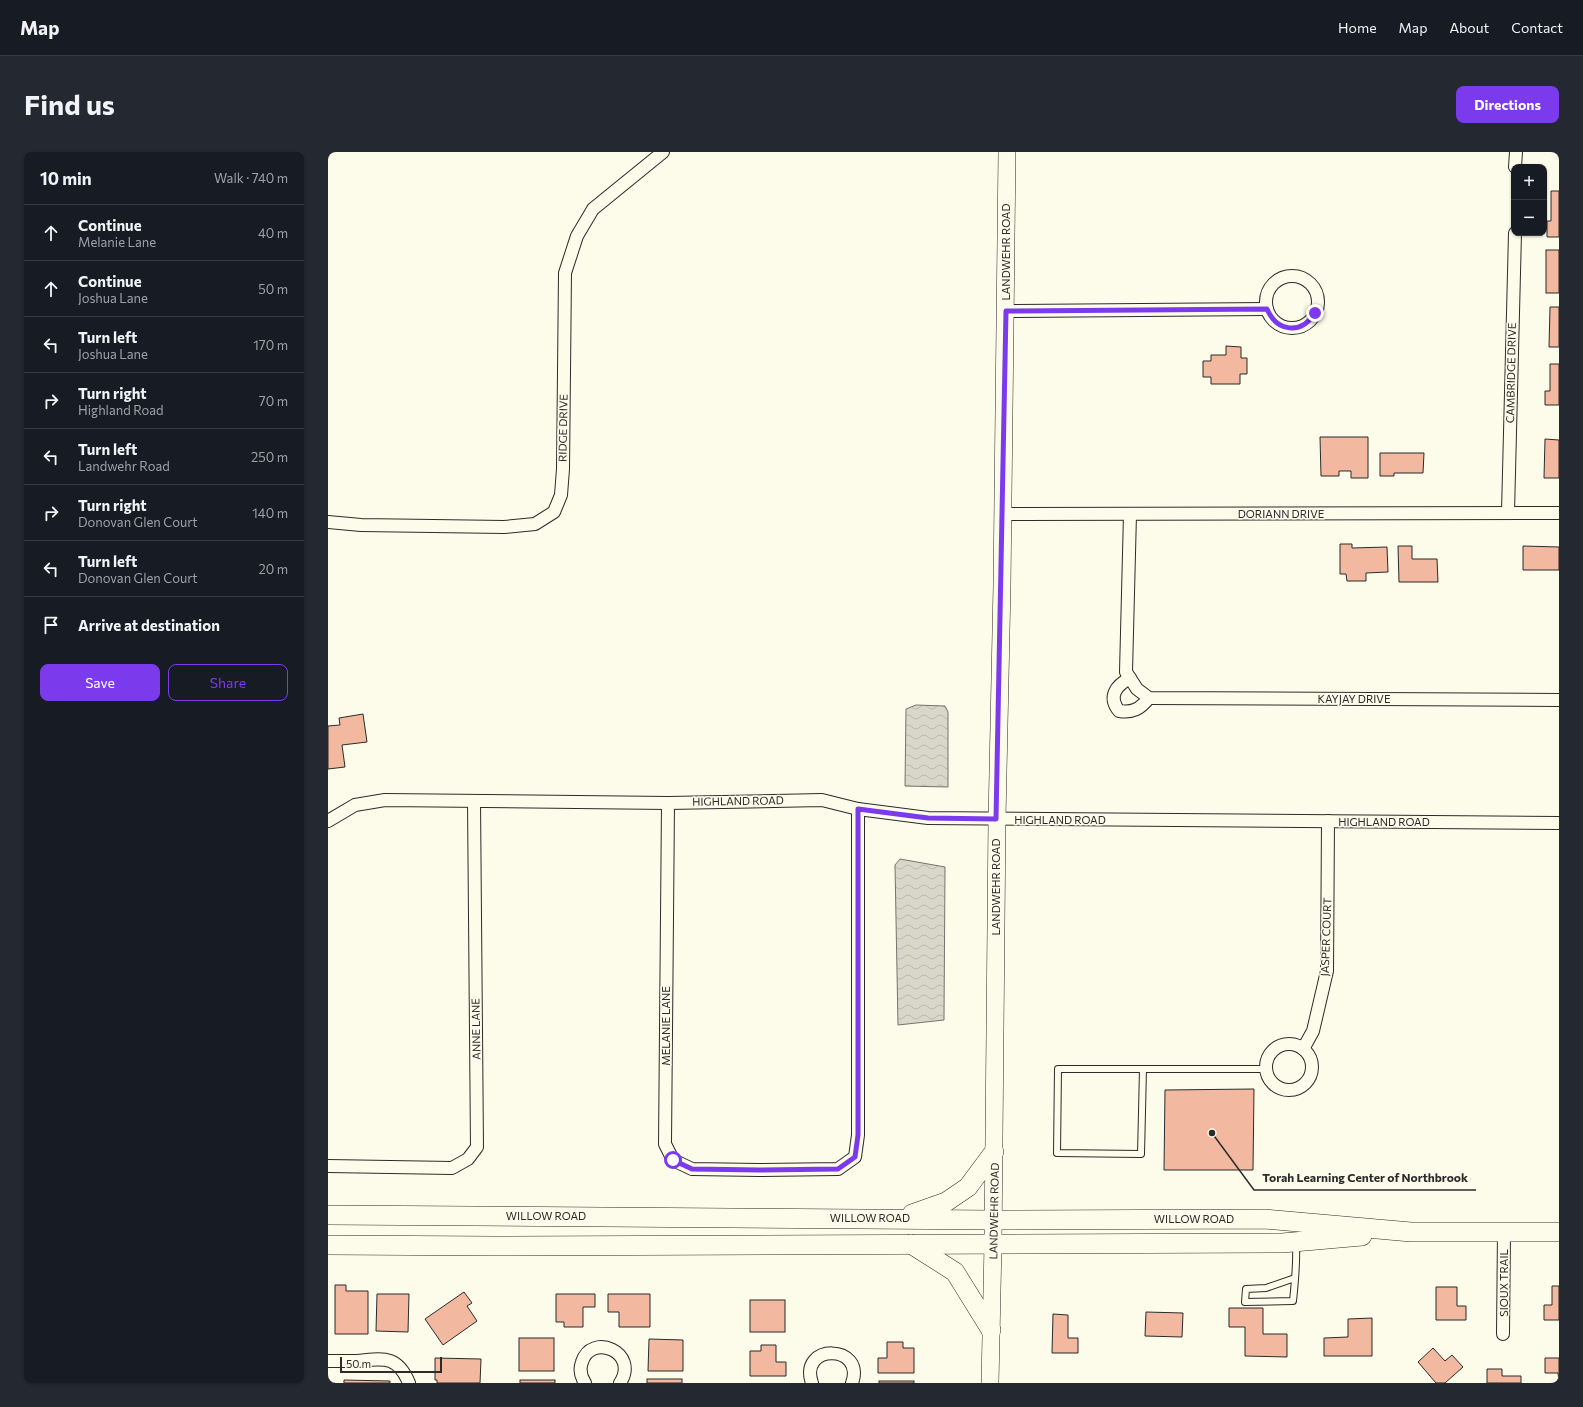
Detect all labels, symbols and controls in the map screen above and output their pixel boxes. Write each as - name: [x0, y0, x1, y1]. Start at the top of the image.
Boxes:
- text: Map: [20, 16, 59, 39]
- text: Home: [1338, 19, 1377, 36]
- text: Map: [1399, 19, 1427, 36]
- text: About: [1449, 19, 1489, 36]
- text: Contact: [1511, 19, 1563, 36]
- button: Directions: [1456, 86, 1559, 123]
- text: Find us: [24, 87, 115, 121]
- map controls: [1511, 164, 1547, 236]
- button: +: [1511, 164, 1547, 200]
- text: 10 min: [40, 168, 92, 189]
- text: Walk · 740 m: [214, 170, 288, 186]
- button: −: [1511, 200, 1547, 236]
- street label: LANDWEHR ROAD: [999, 203, 1012, 301]
- text: Continue: [78, 216, 142, 234]
- icon: ahead: [40, 222, 62, 244]
- text: 40 m: [258, 225, 288, 241]
- text: Melanie Lane: [78, 234, 156, 250]
- text: Continue: [78, 272, 142, 290]
- icon: ahead: [40, 278, 62, 300]
- text: 50 m: [258, 281, 288, 297]
- text: Joshua Lane: [78, 290, 148, 306]
- route end: [1306, 304, 1324, 322]
- street label: CAMBRIDGE DRIVE: [1503, 323, 1518, 423]
- text: Turn left: [78, 328, 137, 346]
- icon: left: [40, 334, 62, 356]
- text: 170 m: [253, 337, 288, 353]
- text: Joshua Lane: [78, 346, 148, 362]
- text: Turn right: [78, 384, 147, 402]
- icon: right: [40, 390, 62, 412]
- text: 70 m: [259, 393, 288, 409]
- street label: RIDGE DRIVE: [555, 394, 570, 462]
- text: Highland Road: [78, 402, 164, 418]
- text: Turn left: [78, 440, 137, 458]
- icon: left: [40, 446, 62, 468]
- text: 250 m: [251, 449, 288, 465]
- text: Landwehr Road: [78, 458, 170, 474]
- text: Turn right: [78, 496, 147, 514]
- icon: right: [40, 502, 62, 524]
- text: 140 m: [252, 505, 288, 521]
- street label: DORIANN DRIVE: [1238, 507, 1324, 520]
- text: Donovan Glen Court: [78, 514, 198, 530]
- text: Turn left: [78, 552, 137, 570]
- icon: left: [40, 558, 62, 580]
- text: 20 m: [259, 561, 288, 577]
- text: Donovan Glen Court: [78, 570, 198, 586]
- icon: arrive: [40, 614, 62, 636]
- text: Arrive at destination: [78, 616, 220, 634]
- button: Save: [40, 664, 160, 701]
- button: Share: [168, 664, 288, 701]
- street label: KAYJAY DRIVE: [1318, 692, 1390, 706]
- street label: HIGHLAND ROAD: [692, 793, 784, 808]
- street label: HIGHLAND ROAD: [1014, 813, 1106, 826]
- street label: HIGHLAND ROAD: [1338, 815, 1430, 828]
- street label: LANDWEHR ROAD: [989, 838, 1002, 936]
- street label: JASPER COURT: [1318, 897, 1334, 977]
- street label: MELANIE LANE: [659, 986, 672, 1066]
- street label: ANNE LANE: [468, 998, 483, 1060]
- route start: [664, 1151, 682, 1169]
- street label: LANDWEHR ROAD: [986, 1162, 1001, 1260]
- callout: Torah Learning Center of Northbrook: [1254, 1166, 1476, 1190]
- text: Torah Learning Center of Northbrook: [1262, 1170, 1468, 1184]
- street label: WILLOW ROAD: [506, 1209, 586, 1222]
- street label: WILLOW ROAD: [830, 1211, 910, 1224]
- street label: WILLOW ROAD: [1154, 1212, 1234, 1225]
- street label: SIOUX TRAIL: [1497, 1249, 1510, 1317]
- scale bar: [340, 1355, 442, 1374]
- text: 50 m: [346, 1357, 371, 1370]

